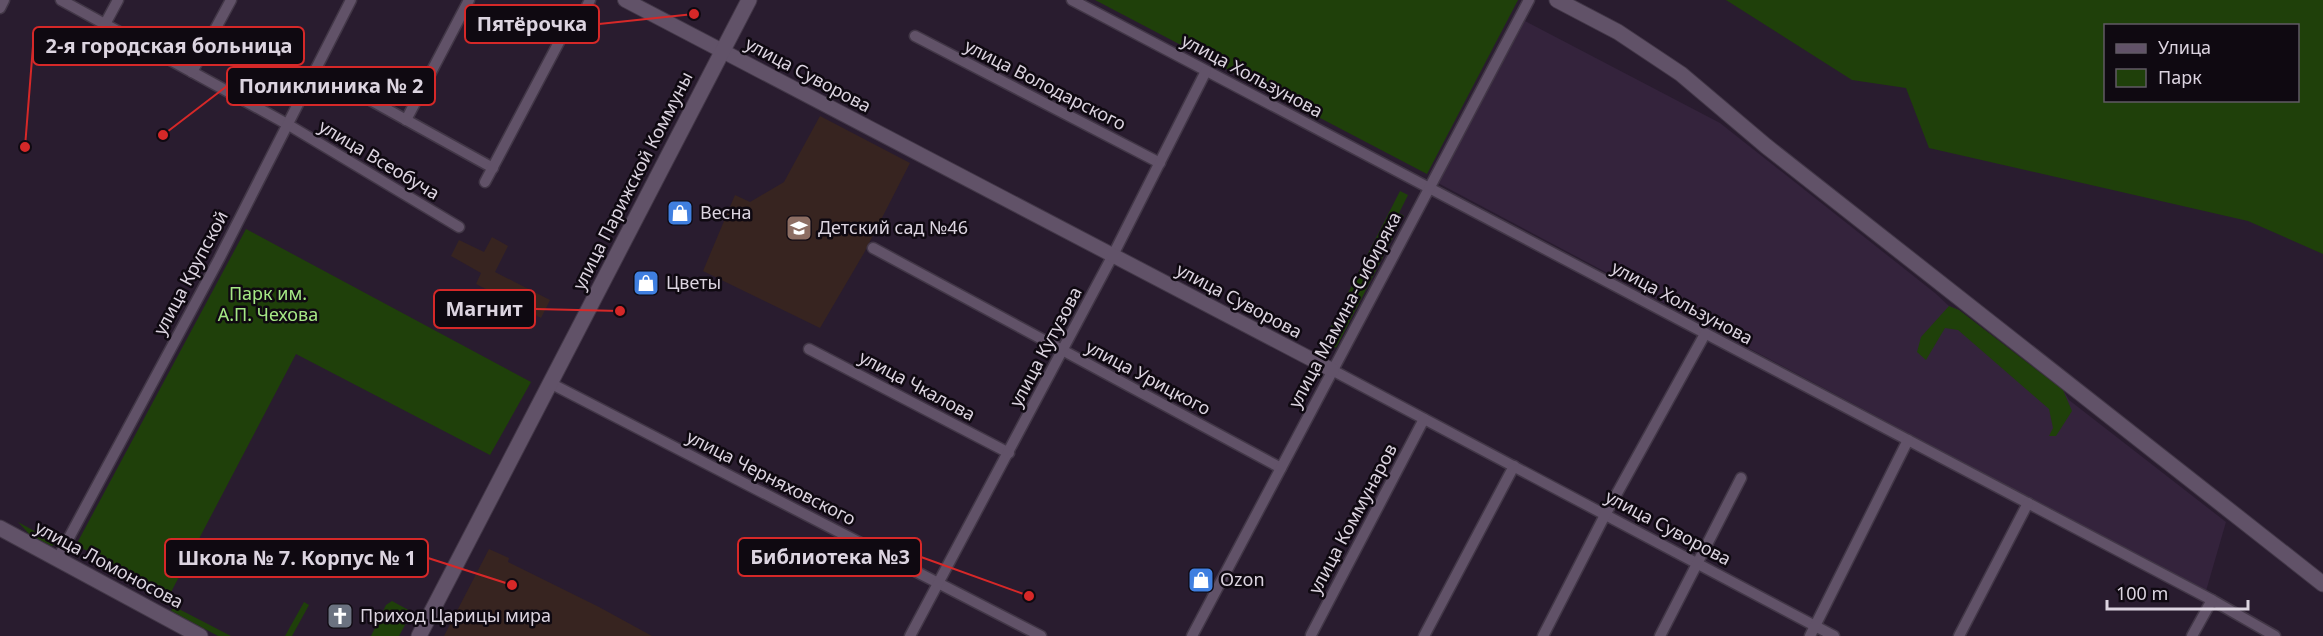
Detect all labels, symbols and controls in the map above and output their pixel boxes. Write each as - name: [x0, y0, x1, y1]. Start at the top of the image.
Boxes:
- callout: Пятёрочка: [465, 5, 599, 43]
- text: Пятёрочка: [477, 10, 587, 37]
- legend: [2104, 24, 2299, 102]
- callout: 2-я городская больница: [33, 27, 304, 65]
- street label: улица Хользунова: [1178, 28, 1327, 122]
- street label: улица Суворова: [741, 31, 875, 117]
- text: 2-я городская больница: [46, 32, 292, 59]
- street label: улица Володарского: [961, 33, 1130, 135]
- text: Улица: [2158, 35, 2211, 59]
- text: Парк: [2158, 65, 2202, 89]
- callout: Поликлиника № 2: [227, 67, 435, 105]
- street label: улица Парижской Коммуны: [566, 67, 698, 294]
- text: Поликлиника № 2: [239, 72, 423, 99]
- street label: улица Всеобуча: [315, 114, 444, 205]
- shop icon: Весна: [665, 198, 695, 228]
- place label: Весна: [700, 200, 752, 224]
- street label: улица Крупской: [147, 206, 233, 339]
- street label: улица Мамина-Сибиряка: [1282, 207, 1406, 412]
- school or university icon: Детский сад №46: [784, 213, 814, 243]
- place label: Детский сад №46: [818, 215, 968, 239]
- street label: улица Хользунова: [1608, 255, 1757, 349]
- street label: улица Суворова: [1172, 257, 1306, 343]
- shop icon: Цветы: [631, 268, 661, 298]
- place label: Цветы: [666, 270, 721, 294]
- park label: Парк им. А.П. Чехова: [218, 281, 318, 326]
- street label: улица Кутузова: [1003, 282, 1087, 411]
- callout: Магнит: [434, 290, 535, 328]
- text: Магнит: [446, 295, 522, 322]
- street label: улица Урицкого: [1082, 334, 1215, 420]
- street label: улица Чкалова: [855, 344, 980, 426]
- street label: улица Черняховского: [683, 424, 860, 530]
- street label: улица Коммунаров: [1302, 439, 1402, 598]
- street label: улица Суворова: [1601, 484, 1735, 570]
- street label: улица Ломоносова: [31, 515, 188, 613]
- callout: Библиотека №3: [738, 538, 921, 576]
- callout: Школа № 7. Корпус № 1: [165, 539, 428, 577]
- text: Библиотека №3: [750, 543, 910, 570]
- text: Школа № 7. Корпус № 1: [178, 544, 416, 571]
- shop icon: Ozon: [1186, 565, 1216, 595]
- place label: Ozon: [1220, 567, 1265, 591]
- scale bar: [2107, 573, 2248, 611]
- text: 100 m: [2116, 581, 2168, 605]
- church icon: Приход Царицы мира: [325, 601, 355, 631]
- place label: Приход Царицы мира: [360, 603, 551, 627]

